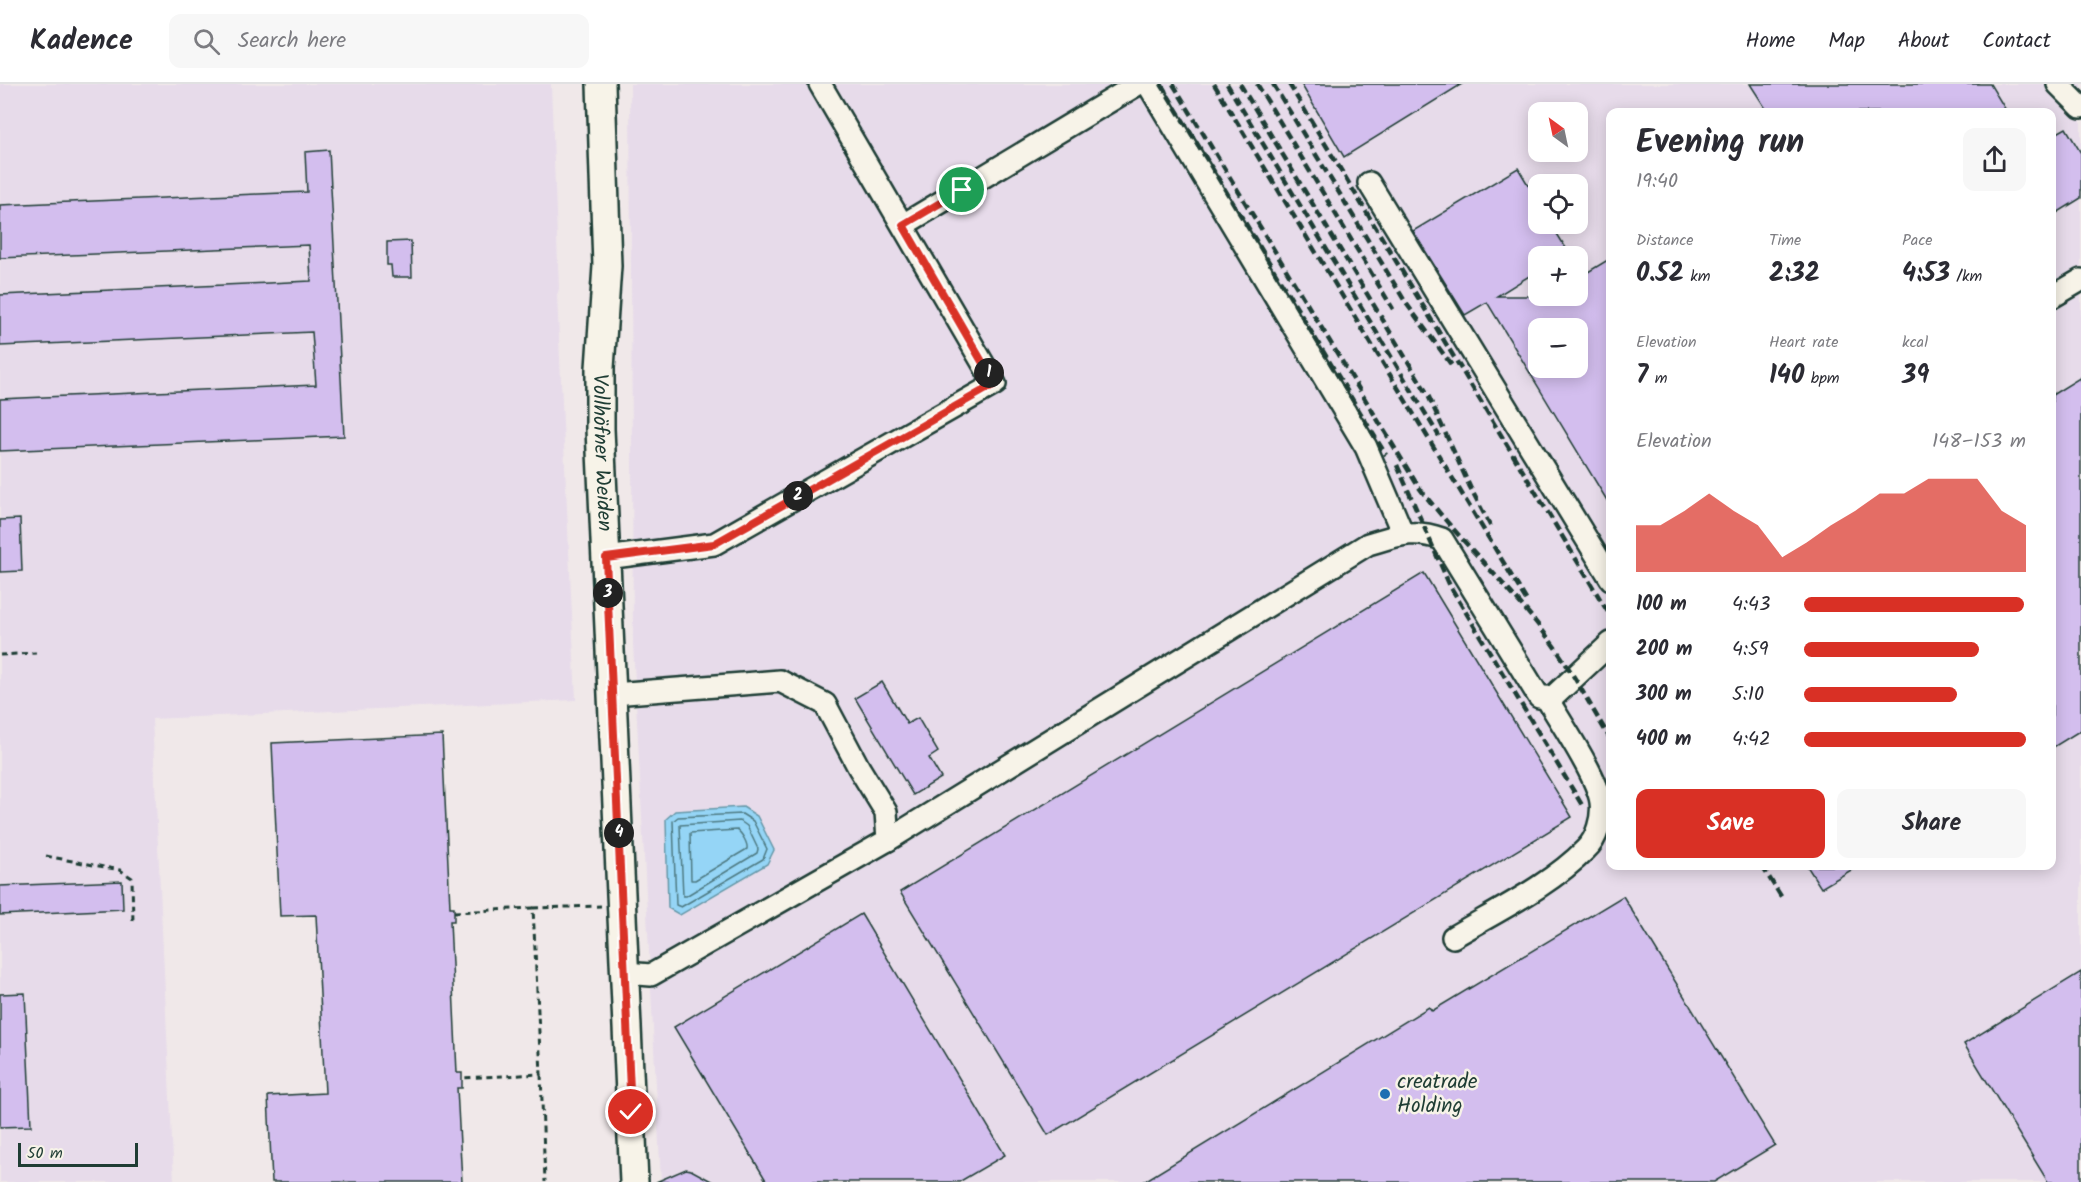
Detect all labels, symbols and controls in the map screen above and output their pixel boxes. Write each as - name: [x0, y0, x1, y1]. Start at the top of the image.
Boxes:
- search box: [169, 14, 589, 68]
- text: Kadence: [30, 19, 133, 64]
- text: Search here: [238, 24, 346, 59]
- icon: search: [190, 25, 223, 58]
- text: Home: [1746, 25, 1795, 58]
- text: Map: [1828, 25, 1865, 58]
- text: About: [1898, 25, 1949, 58]
- text: Contact: [1982, 25, 2051, 58]
- north arrow: [1528, 102, 1588, 162]
- map controls: [1528, 102, 1588, 378]
- text: Evening run: [1636, 117, 1804, 170]
- button: share: [1963, 128, 2026, 191]
- pin: [936, 164, 987, 215]
- text: 19:40: [1636, 166, 1678, 198]
- icon: arrive: [945, 173, 978, 206]
- button: locate: [1528, 174, 1588, 234]
- text: Distance: [1636, 228, 1694, 253]
- text: Time: [1769, 228, 1801, 253]
- text: Pace: [1902, 228, 1933, 253]
- button: +: [1528, 246, 1588, 306]
- text: 0.52: [1636, 253, 1684, 295]
- text: 2:32: [1769, 253, 1820, 295]
- text: 4:53: [1902, 253, 1950, 295]
- text: km: [1684, 264, 1710, 289]
- text: /km: [1950, 264, 1982, 289]
- button: −: [1528, 318, 1588, 378]
- text: Elevation: [1636, 330, 1697, 355]
- text: Heart rate: [1769, 330, 1839, 355]
- text: kcal: [1902, 330, 1928, 355]
- text: 7: [1636, 355, 1648, 397]
- text: 140: [1769, 355, 1804, 397]
- text: 39: [1902, 355, 1929, 397]
- pin: 1: [974, 358, 1004, 388]
- text: 1: [987, 360, 991, 385]
- text: m: [1648, 366, 1667, 391]
- text: bpm: [1804, 366, 1840, 391]
- street label: Vollhöfner Weiden: [583, 374, 621, 532]
- text: Elevation: [1636, 426, 1712, 458]
- text: 148–153 m: [1932, 426, 2026, 458]
- pin: 2: [783, 481, 813, 511]
- text: 2: [793, 483, 803, 508]
- pin: 3: [593, 578, 623, 608]
- text: 3: [604, 580, 612, 605]
- text: 100 m: [1636, 589, 1687, 621]
- text: 4:43: [1732, 589, 1770, 621]
- text: 200 m: [1636, 634, 1692, 666]
- text: 4:59: [1732, 634, 1768, 666]
- text: 300 m: [1636, 679, 1692, 711]
- text: 5:10: [1732, 679, 1764, 711]
- text: 400 m: [1636, 724, 1692, 756]
- text: 4:42: [1732, 724, 1771, 756]
- button: Save: [1636, 789, 1825, 858]
- button: Share: [1837, 789, 2026, 858]
- pin: 4: [604, 818, 634, 848]
- text: 4: [615, 820, 623, 845]
- place label: creatrade Holding: [1397, 1066, 1478, 1123]
- pin: [605, 1086, 656, 1137]
- marker: creatrade Holding: [1378, 1087, 1392, 1101]
- icon: check: [614, 1095, 647, 1128]
- scale bar: [18, 1140, 138, 1168]
- text: 50 m: [27, 1141, 63, 1166]

